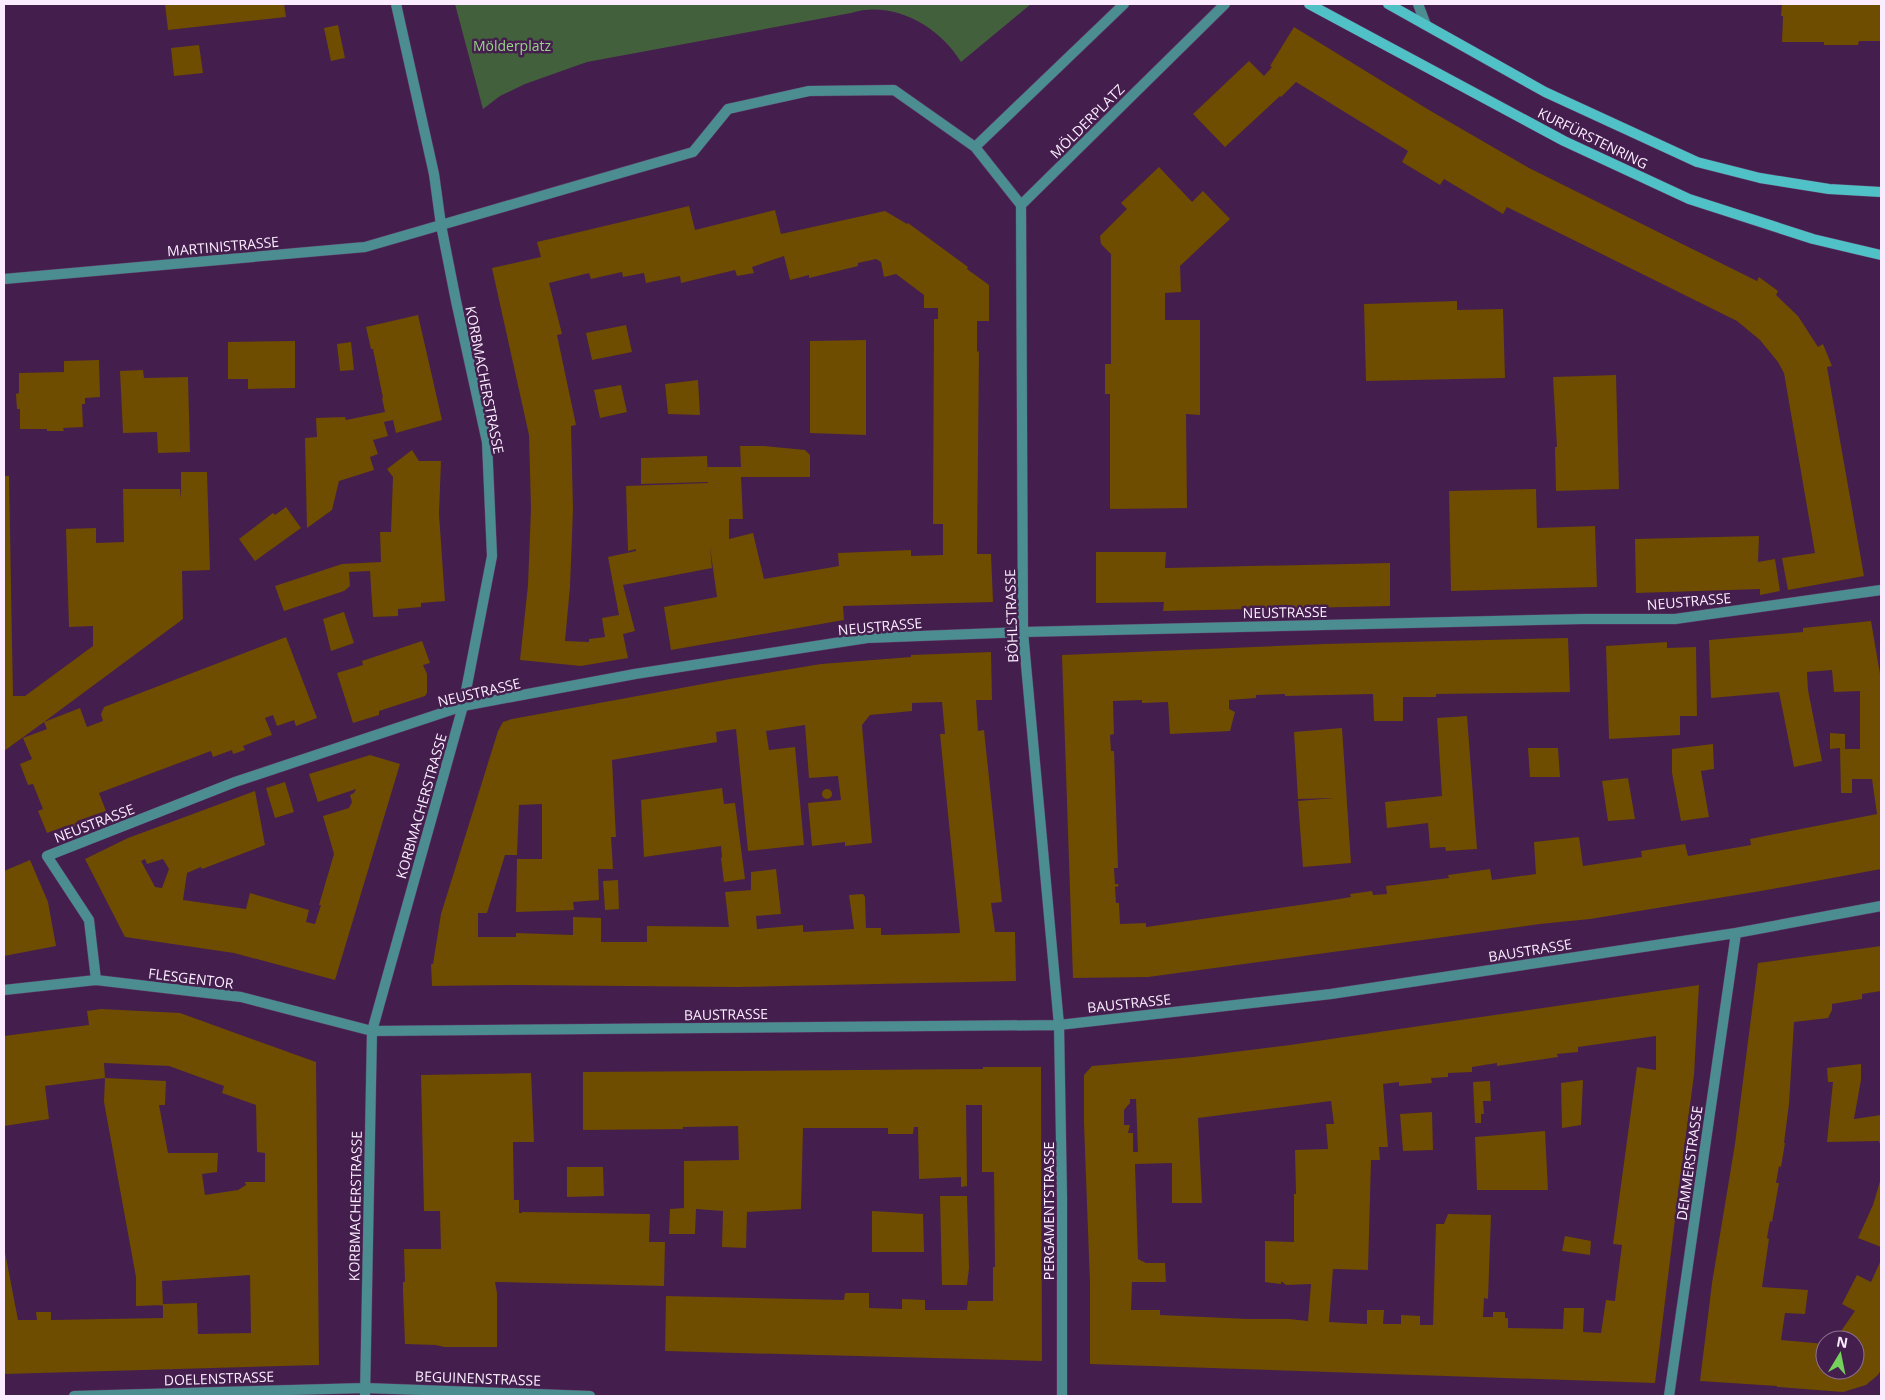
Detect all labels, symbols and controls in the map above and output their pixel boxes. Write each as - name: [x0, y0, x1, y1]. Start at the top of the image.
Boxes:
- park label: Mölderplatz: [473, 36, 551, 55]
- street label: MÖLDERPLATZ: [1046, 80, 1128, 162]
- street label: KURFÜRSTENRING: [1535, 103, 1651, 173]
- street label: MARTINISTRASSE: [166, 232, 280, 260]
- street label: KORBMACHERSTRASSE: [461, 304, 509, 456]
- street label: BÖHLSTRASSE: [1000, 569, 1022, 663]
- street label: NEUSTRASSE: [1646, 588, 1732, 614]
- street label: NEUSTRASSE: [1243, 602, 1327, 622]
- street label: NEUSTRASSE: [837, 613, 923, 639]
- street label: NEUSTRASSE: [436, 673, 522, 711]
- street label: KORBMACHERSTRASSE: [391, 731, 451, 881]
- street label: NEUSTRASSE: [51, 799, 137, 847]
- street label: BAUSTRASSE: [1487, 934, 1573, 966]
- street label: FLESGENTOR: [147, 963, 235, 993]
- street label: BAUSTRASSE: [1086, 989, 1172, 1017]
- street label: BAUSTRASSE: [684, 1004, 768, 1024]
- street label: DEMMERSTRASSE: [1672, 1104, 1706, 1222]
- street label: KORBMACHERSTRASSE: [344, 1131, 366, 1281]
- street label: PERGAMENTSTRASSE: [1039, 1142, 1058, 1280]
- north arrow: [1815, 1330, 1865, 1380]
- text: N: [1835, 1331, 1850, 1352]
- street label: BEGUINENSTRASSE: [415, 1366, 541, 1390]
- street label: DOELENSTRASSE: [163, 1367, 275, 1389]

